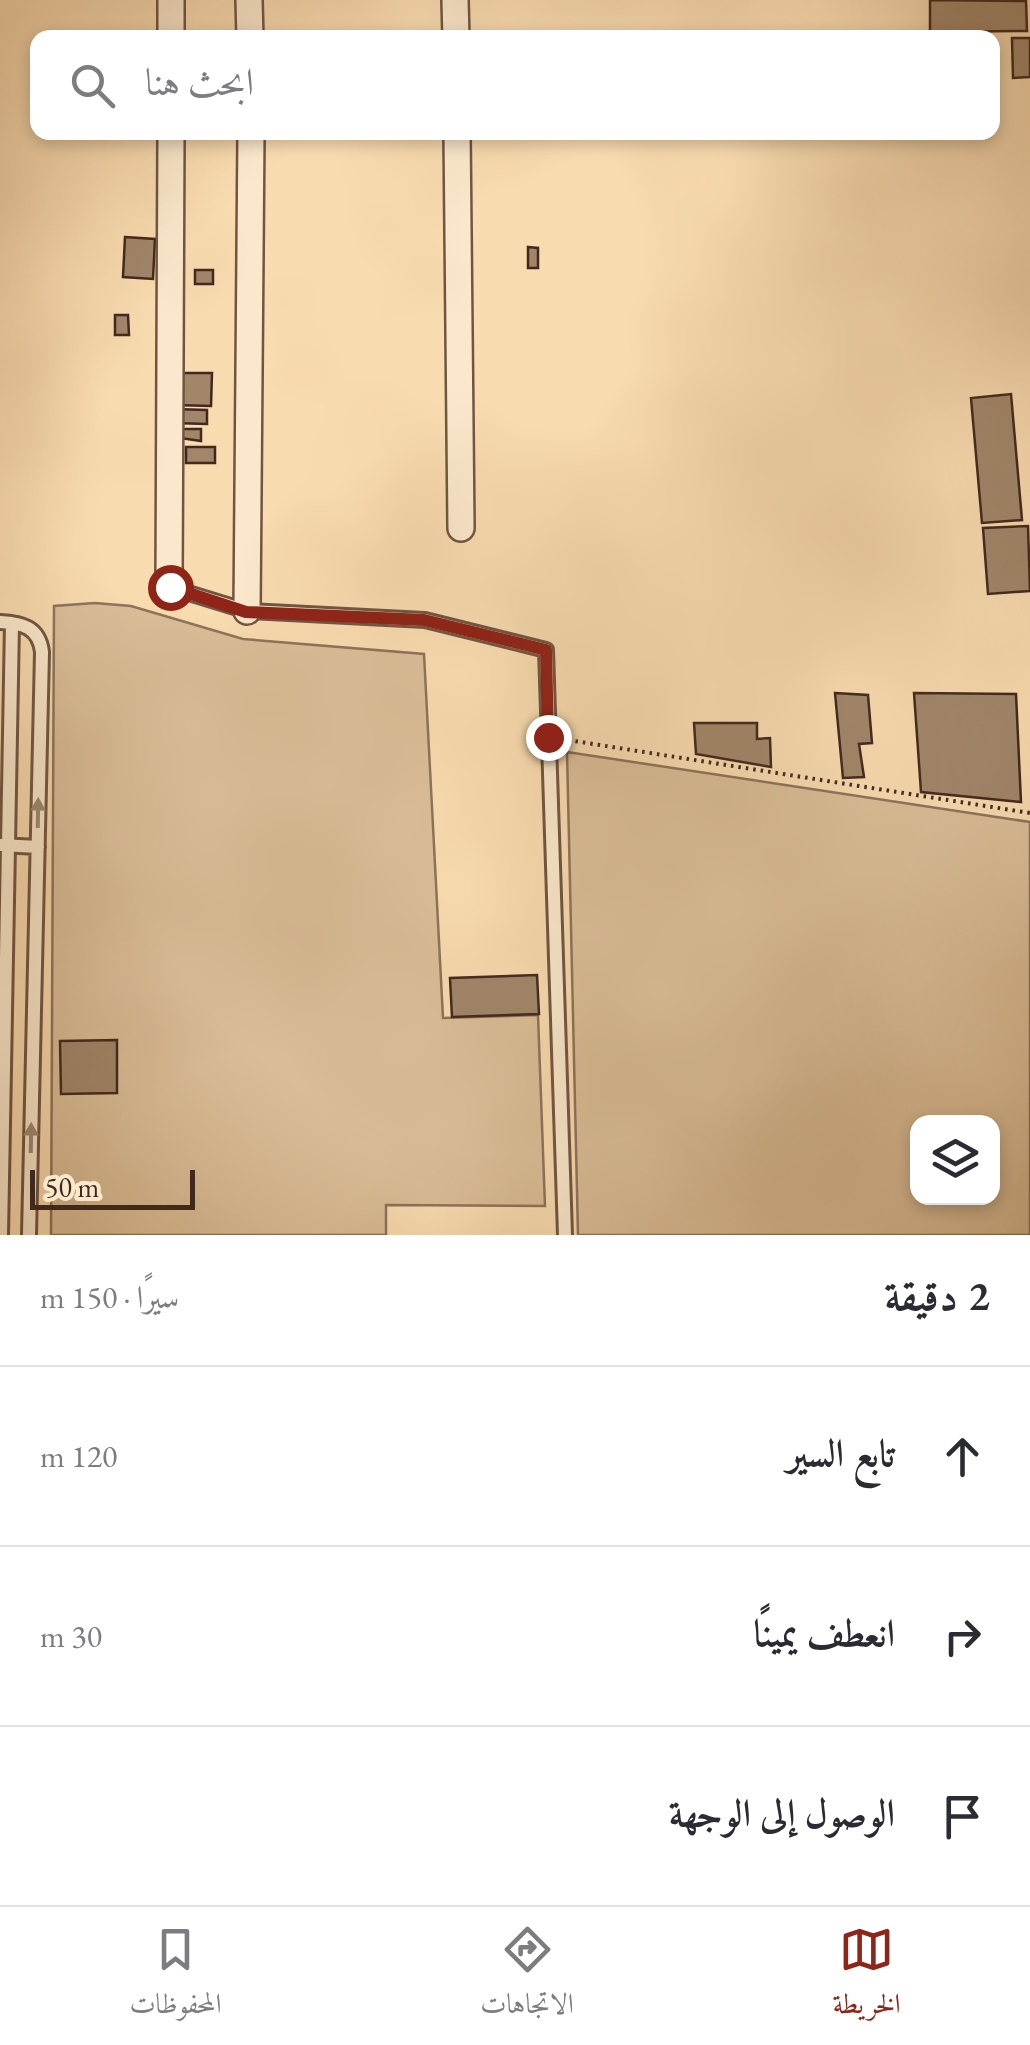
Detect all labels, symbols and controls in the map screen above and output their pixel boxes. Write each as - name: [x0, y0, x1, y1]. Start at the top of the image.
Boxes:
- search box: [30, 30, 1000, 140]
- text: ابحث هنا: [145, 57, 254, 106]
- icon: search: [65, 58, 120, 113]
- route start: [148, 565, 194, 611]
- route end: [526, 715, 572, 761]
- one-way arrow: [31, 796, 47, 828]
- map controls: [910, 1115, 1000, 1205]
- button: layers: [910, 1115, 1000, 1205]
- one-way arrow: [23, 1121, 39, 1153]
- scale bar: [30, 1165, 195, 1210]
- text: 50 m: [45, 1169, 99, 1205]
- text: 2 دقيقة: [884, 1268, 990, 1323]
- text: سيرًا · 150 m: [40, 1276, 179, 1318]
- text: تابع السير: [787, 1428, 895, 1477]
- icon: ahead: [935, 1429, 990, 1484]
- text: 120 m: [40, 1435, 117, 1477]
- text: انعطف يمينًا: [754, 1608, 895, 1657]
- icon: right: [935, 1609, 990, 1664]
- text: 30 m: [40, 1615, 102, 1657]
- text: الوصول إلى الوجهة: [669, 1788, 895, 1837]
- icon: arrive: [935, 1789, 990, 1844]
- tab: المحفوظات: [129, 1922, 222, 2031]
- tab: الاتجاهات: [480, 1922, 574, 2031]
- tab: الخريطة: [833, 1922, 901, 2031]

